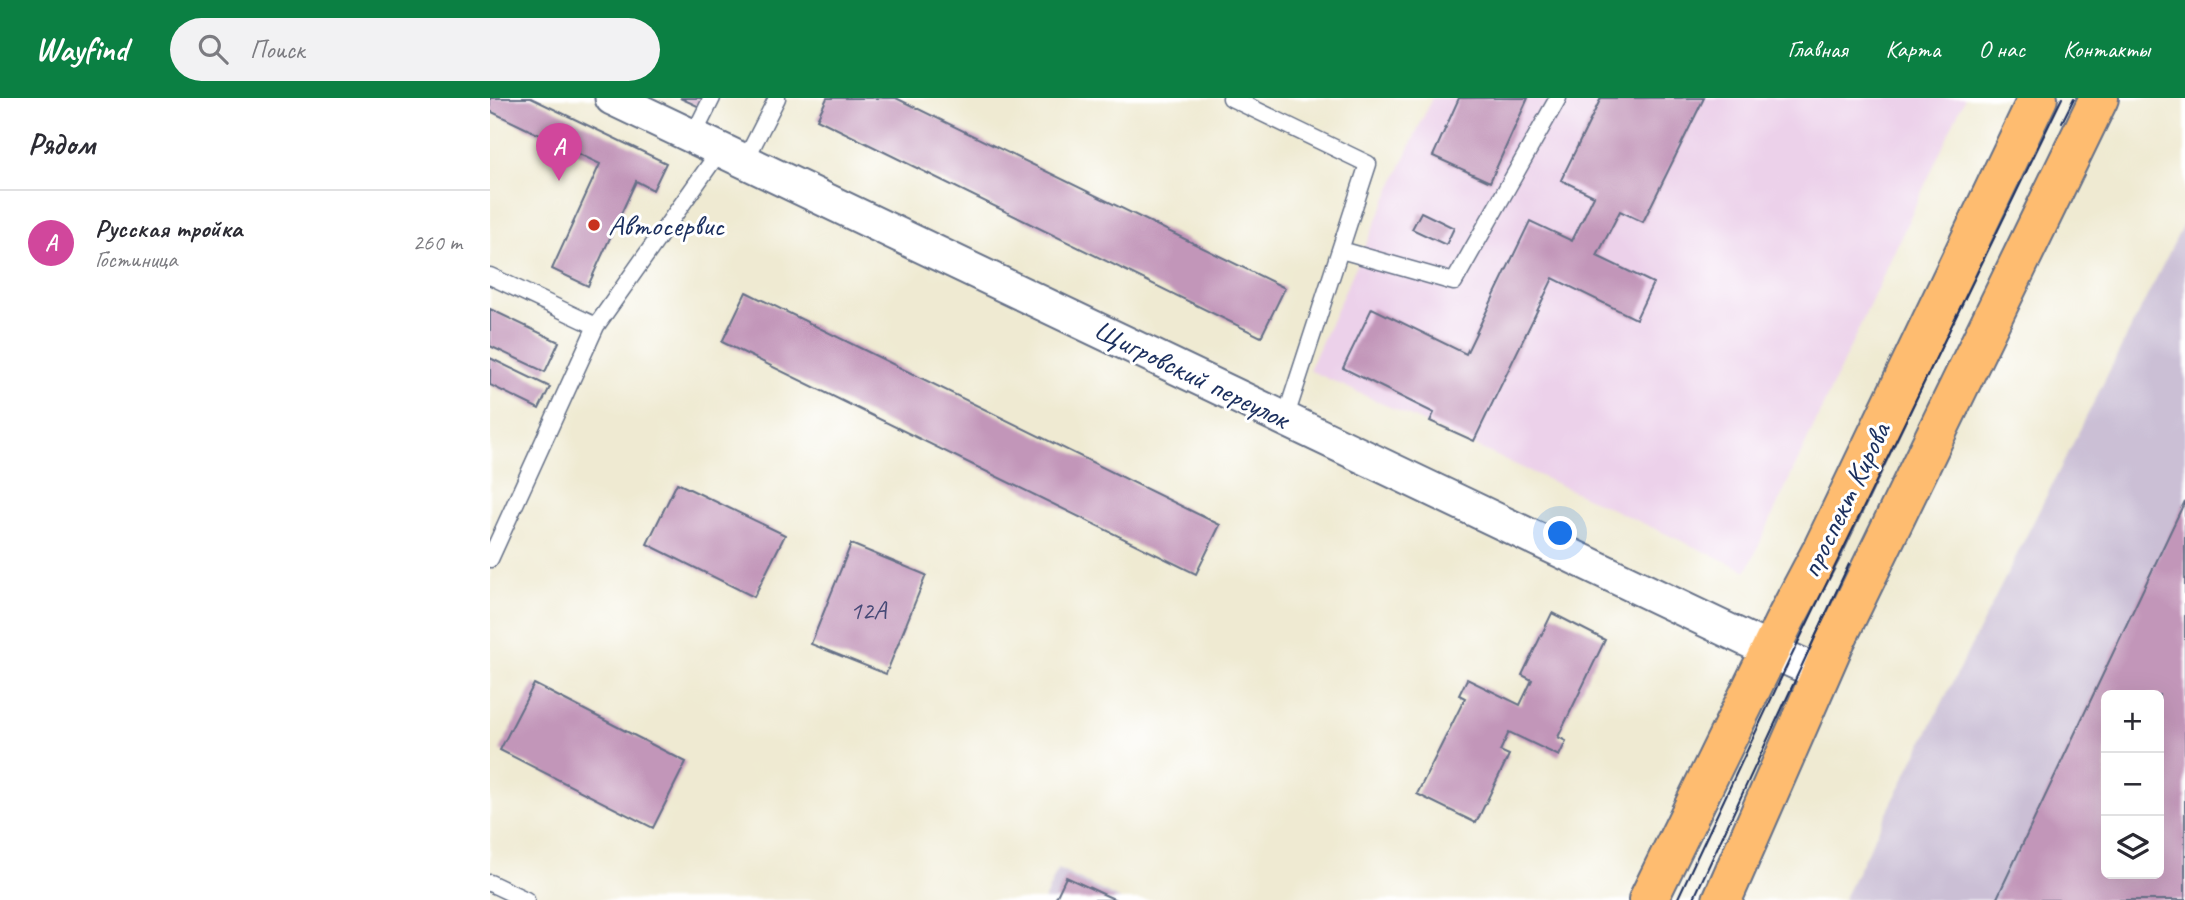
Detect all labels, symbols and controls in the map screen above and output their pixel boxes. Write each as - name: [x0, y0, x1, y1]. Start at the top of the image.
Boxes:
- search box: [170, 18, 660, 81]
- text: Wayfind: [35, 28, 128, 70]
- icon: search: [194, 30, 232, 68]
- text: Поиск: [250, 33, 305, 66]
- text: Главная: [1787, 34, 1848, 64]
- text: Карта: [1886, 34, 1940, 64]
- text: О нас: [1978, 34, 2025, 64]
- text: Контакты: [2063, 34, 2150, 64]
- pin: A: [536, 123, 582, 181]
- text: Рядом: [28, 125, 95, 163]
- place label: Автосервис: [608, 206, 725, 244]
- text: Русская тройка: [95, 212, 242, 245]
- marker: Автосервис: [586, 217, 602, 233]
- text: A: [45, 228, 57, 257]
- text: 260 m: [413, 228, 462, 257]
- text: Гостиница: [95, 245, 177, 274]
- street label: Щигровский переулок: [1089, 311, 1298, 439]
- street label: проспект Кирова: [1791, 415, 1900, 584]
- your location: [1543, 516, 1577, 550]
- house number: 12А: [850, 594, 888, 627]
- map controls: [2101, 690, 2164, 879]
- button: +: [2101, 690, 2164, 753]
- button: −: [2101, 753, 2164, 816]
- button: layers: [2101, 816, 2164, 879]

